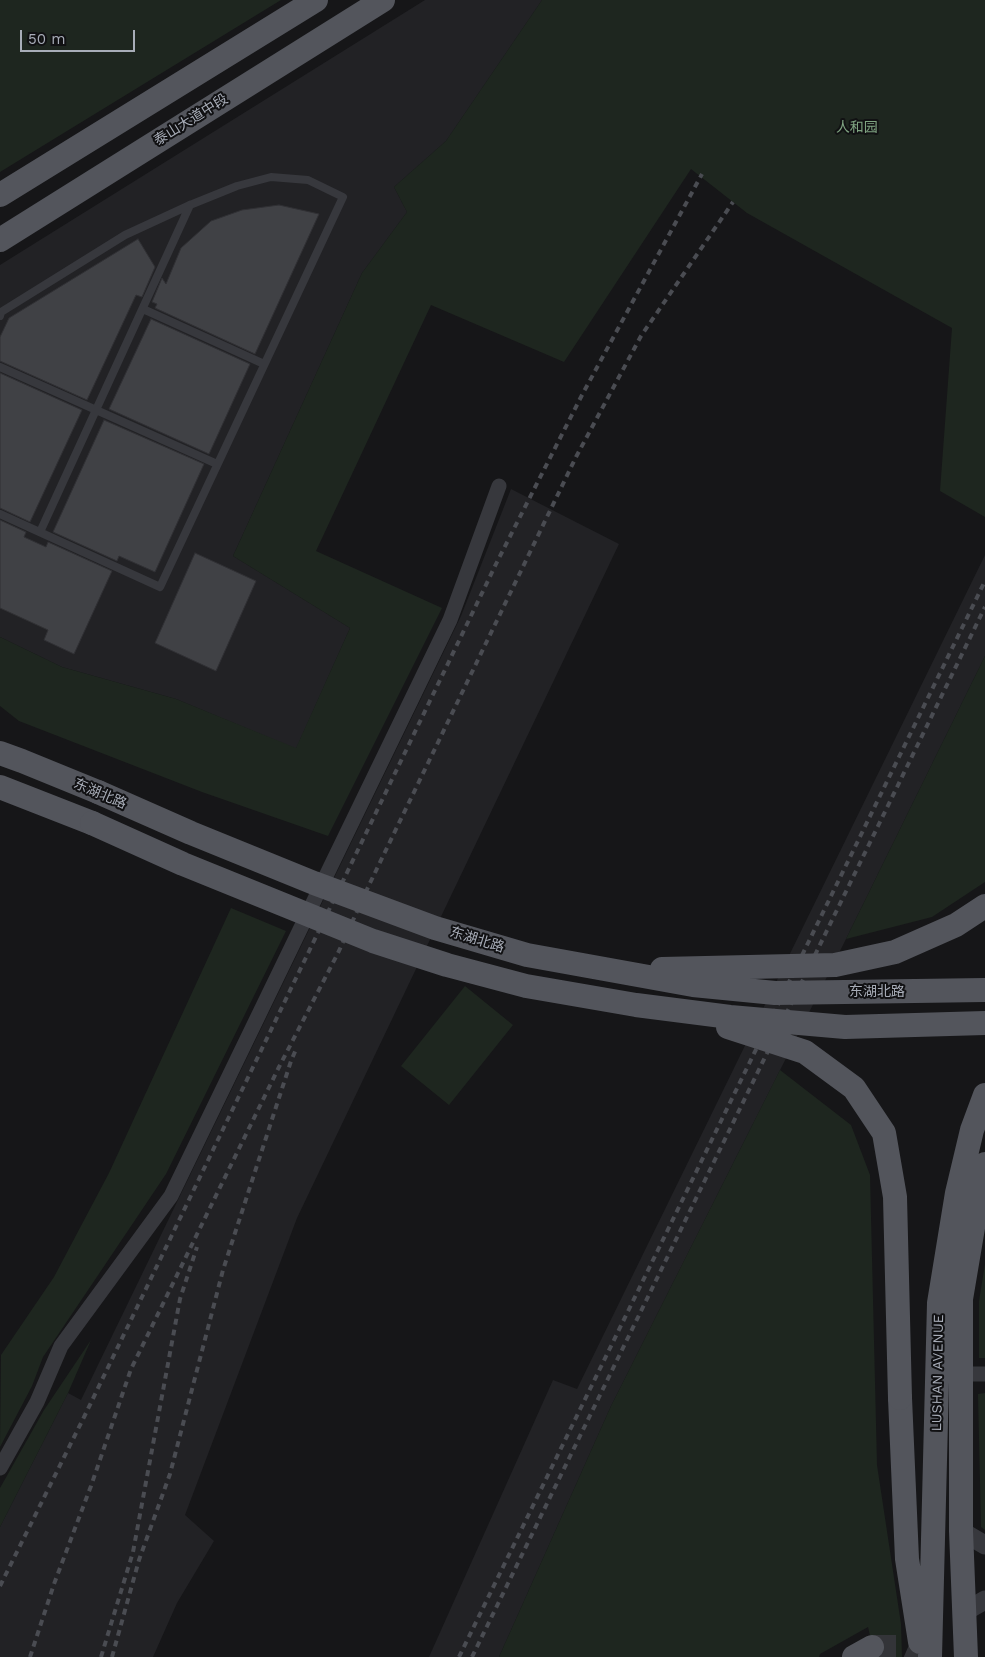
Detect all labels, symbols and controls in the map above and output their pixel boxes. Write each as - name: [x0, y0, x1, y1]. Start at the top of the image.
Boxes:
- scale bar: [22, 20, 138, 52]
- text: 50 m: [28, 30, 65, 48]
- street label: 泰山大道中段: [151, 91, 231, 149]
- park label: 人和园: [836, 120, 878, 136]
- street label: 东湖北路: [71, 775, 129, 813]
- street label: 东湖北路: [448, 924, 506, 956]
- street label: 东湖北路: [849, 984, 905, 1000]
- street label: LUSHAN AVENUE: [929, 1314, 947, 1432]

